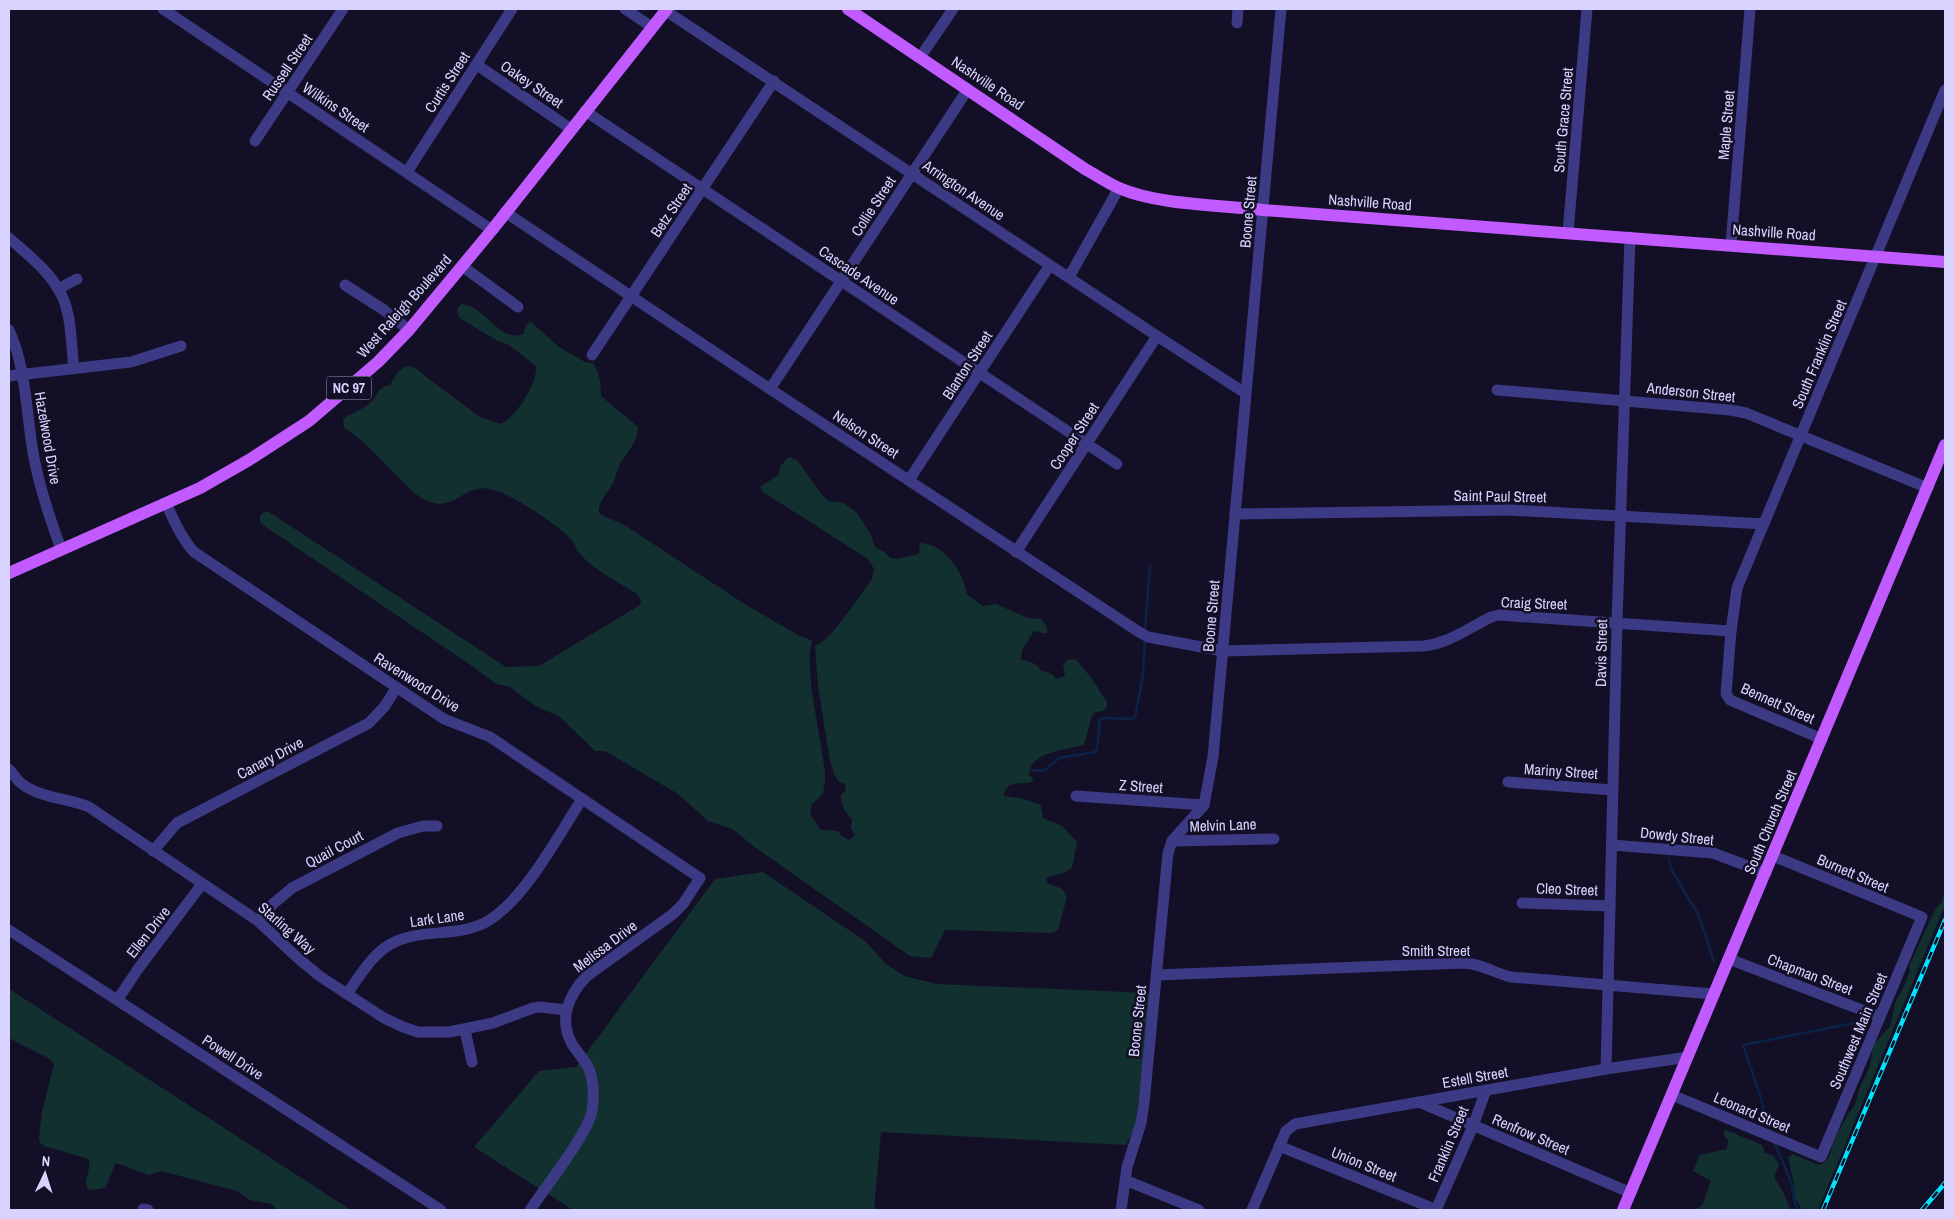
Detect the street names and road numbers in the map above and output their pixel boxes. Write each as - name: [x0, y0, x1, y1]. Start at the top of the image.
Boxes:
- street label: Russell Street: [257, 29, 317, 105]
- street label: Curtis Street: [419, 47, 475, 117]
- street label: Nashville Road: [948, 51, 1028, 115]
- street label: Oakey Street: [496, 55, 568, 113]
- street label: South Grace Street: [1548, 66, 1578, 173]
- street label: Wilkins Street: [298, 77, 374, 137]
- street label: Maple Street: [1713, 89, 1740, 161]
- street label: Arrington Avenue: [918, 154, 1009, 225]
- street label: Collie Street: [846, 171, 901, 240]
- street label: Boone Street: [1234, 175, 1262, 249]
- street label: Betz Street: [645, 178, 697, 241]
- street label: Nashville Road: [1328, 189, 1412, 215]
- street label: Nashville Road: [1732, 219, 1816, 245]
- street label: Cascade Avenue: [815, 240, 903, 310]
- street label: West Raleigh Boulevard: [352, 250, 456, 362]
- street label: South Franklin Street: [1787, 296, 1852, 412]
- street label: Blanton Street: [937, 326, 997, 403]
- road number: NC 97: [326, 376, 372, 399]
- street label: Anderson Street: [1645, 377, 1737, 407]
- street label: Hazelwood Drive: [30, 390, 66, 486]
- street label: Cooper Street: [1044, 398, 1104, 474]
- street label: Nelson Street: [829, 405, 903, 463]
- street label: Saint Paul Street: [1453, 485, 1547, 507]
- street label: Boone Street: [1197, 579, 1225, 653]
- street label: Craig Street: [1500, 591, 1568, 615]
- street label: Davis Street: [1590, 618, 1612, 687]
- street label: Ravenwood Drive: [370, 647, 464, 717]
- street label: Bennett Street: [1738, 677, 1819, 729]
- street label: Canary Drive: [233, 732, 307, 784]
- street label: Mariny Street: [1523, 758, 1599, 784]
- street label: South Church Street: [1739, 766, 1802, 877]
- street label: Z Street: [1118, 774, 1164, 798]
- street label: Melvin Lane: [1189, 813, 1257, 837]
- street label: Dowdy Street: [1639, 822, 1715, 850]
- street label: Quail Court: [301, 825, 367, 873]
- street label: Burnett Street: [1814, 849, 1893, 898]
- street label: Cleo Street: [1536, 877, 1599, 901]
- street label: Starling Way: [254, 897, 321, 959]
- street label: Ellen Drive: [121, 902, 175, 962]
- street label: Lark Lane: [408, 904, 466, 932]
- street label: Melissa Drive: [569, 915, 641, 977]
- street label: Smith Street: [1402, 940, 1471, 961]
- street label: Chapman Street: [1764, 948, 1856, 1000]
- street label: Southwest Main Street: [1824, 969, 1892, 1092]
- street label: Boone Street: [1123, 984, 1151, 1058]
- street label: Powell Drive: [198, 1029, 268, 1085]
- street label: Estell Street: [1441, 1061, 1510, 1093]
- street label: Leonard Street: [1710, 1086, 1794, 1138]
- street label: Franklin Street: [1423, 1102, 1474, 1185]
- street label: Renfrow Street: [1489, 1108, 1573, 1160]
- street label: Union Street: [1328, 1141, 1400, 1187]

